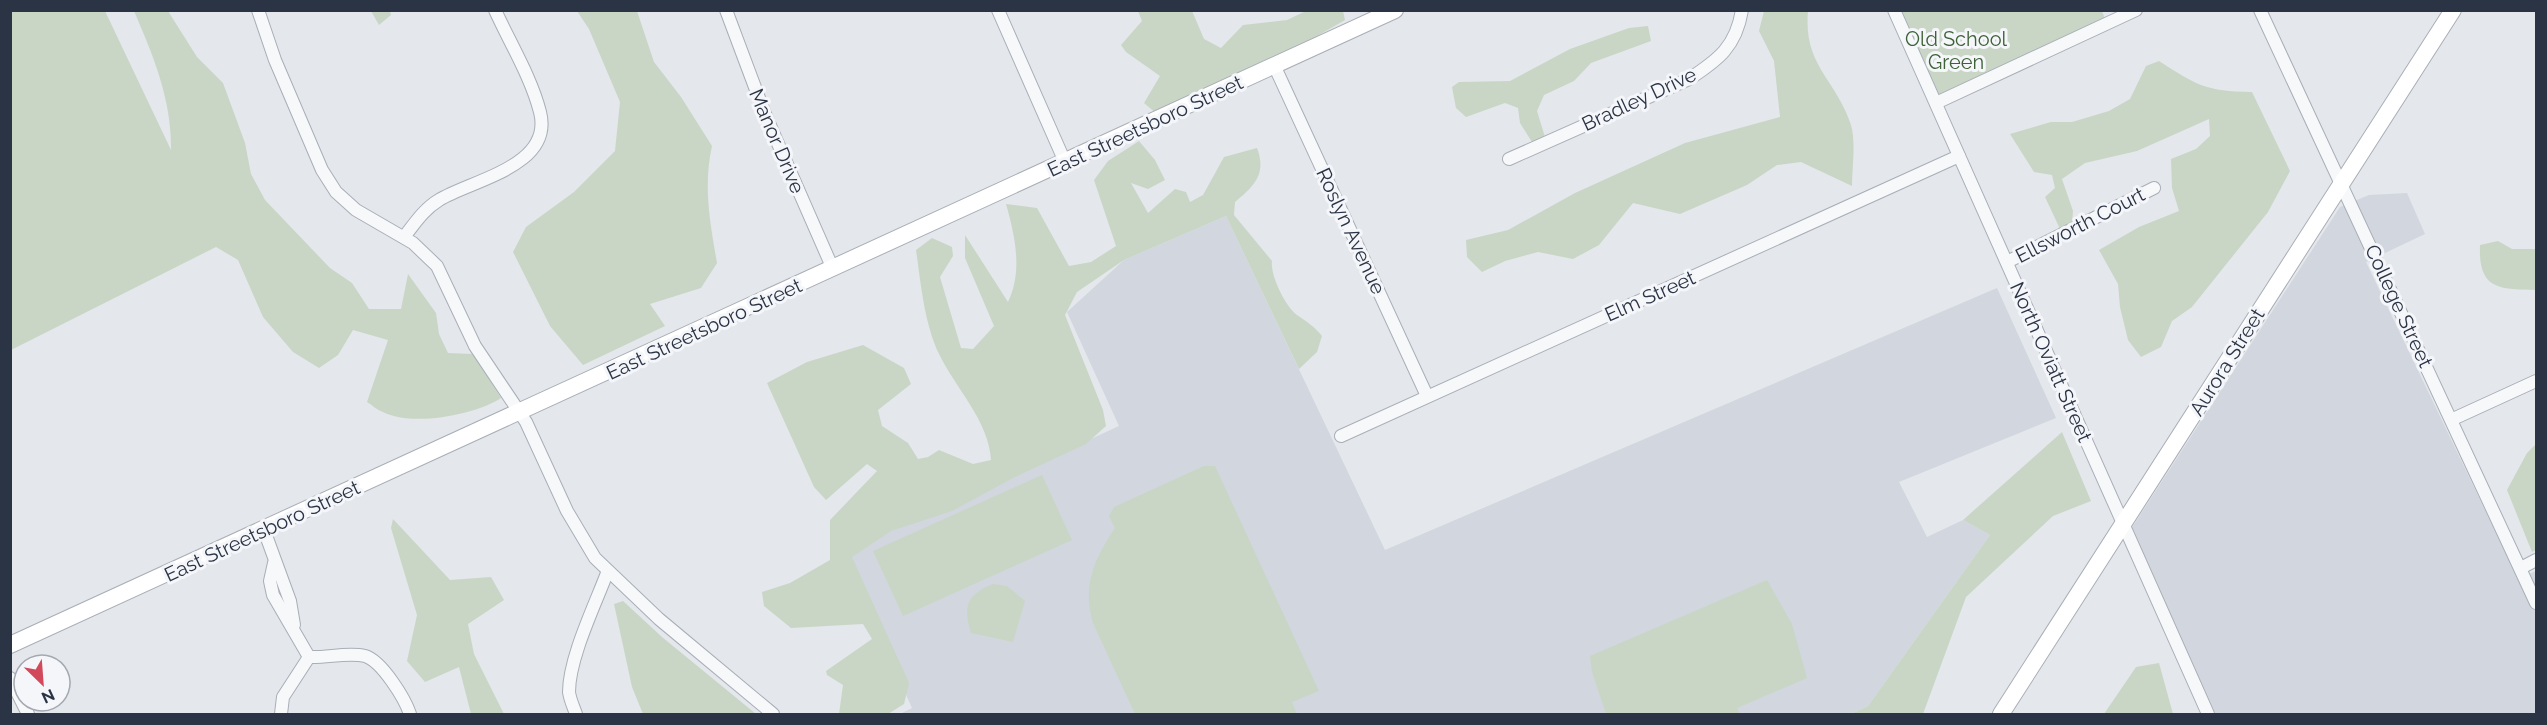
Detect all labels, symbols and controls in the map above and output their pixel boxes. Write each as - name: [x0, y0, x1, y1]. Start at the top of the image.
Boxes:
- park label: Old School Green: [1905, 27, 2008, 74]
- street label: Bradley Drive: [1578, 62, 1700, 136]
- street label: East Streetsboro Street: [1043, 70, 1247, 182]
- street label: Manor Drive: [744, 85, 810, 197]
- street label: Roslyn Avenue: [1311, 164, 1391, 298]
- street label: Ellsworth Court: [2011, 182, 2149, 268]
- street label: College Street: [2360, 241, 2438, 372]
- street label: Elm Street: [1601, 265, 1699, 327]
- street label: East Streetsboro Street: [602, 273, 806, 385]
- street label: North Oviatt Street: [2005, 278, 2097, 446]
- street label: Aurora Street: [2184, 304, 2270, 420]
- street label: East Streetsboro Street: [160, 475, 364, 587]
- north arrow: [12, 653, 72, 713]
- text: N: [39, 685, 58, 707]

